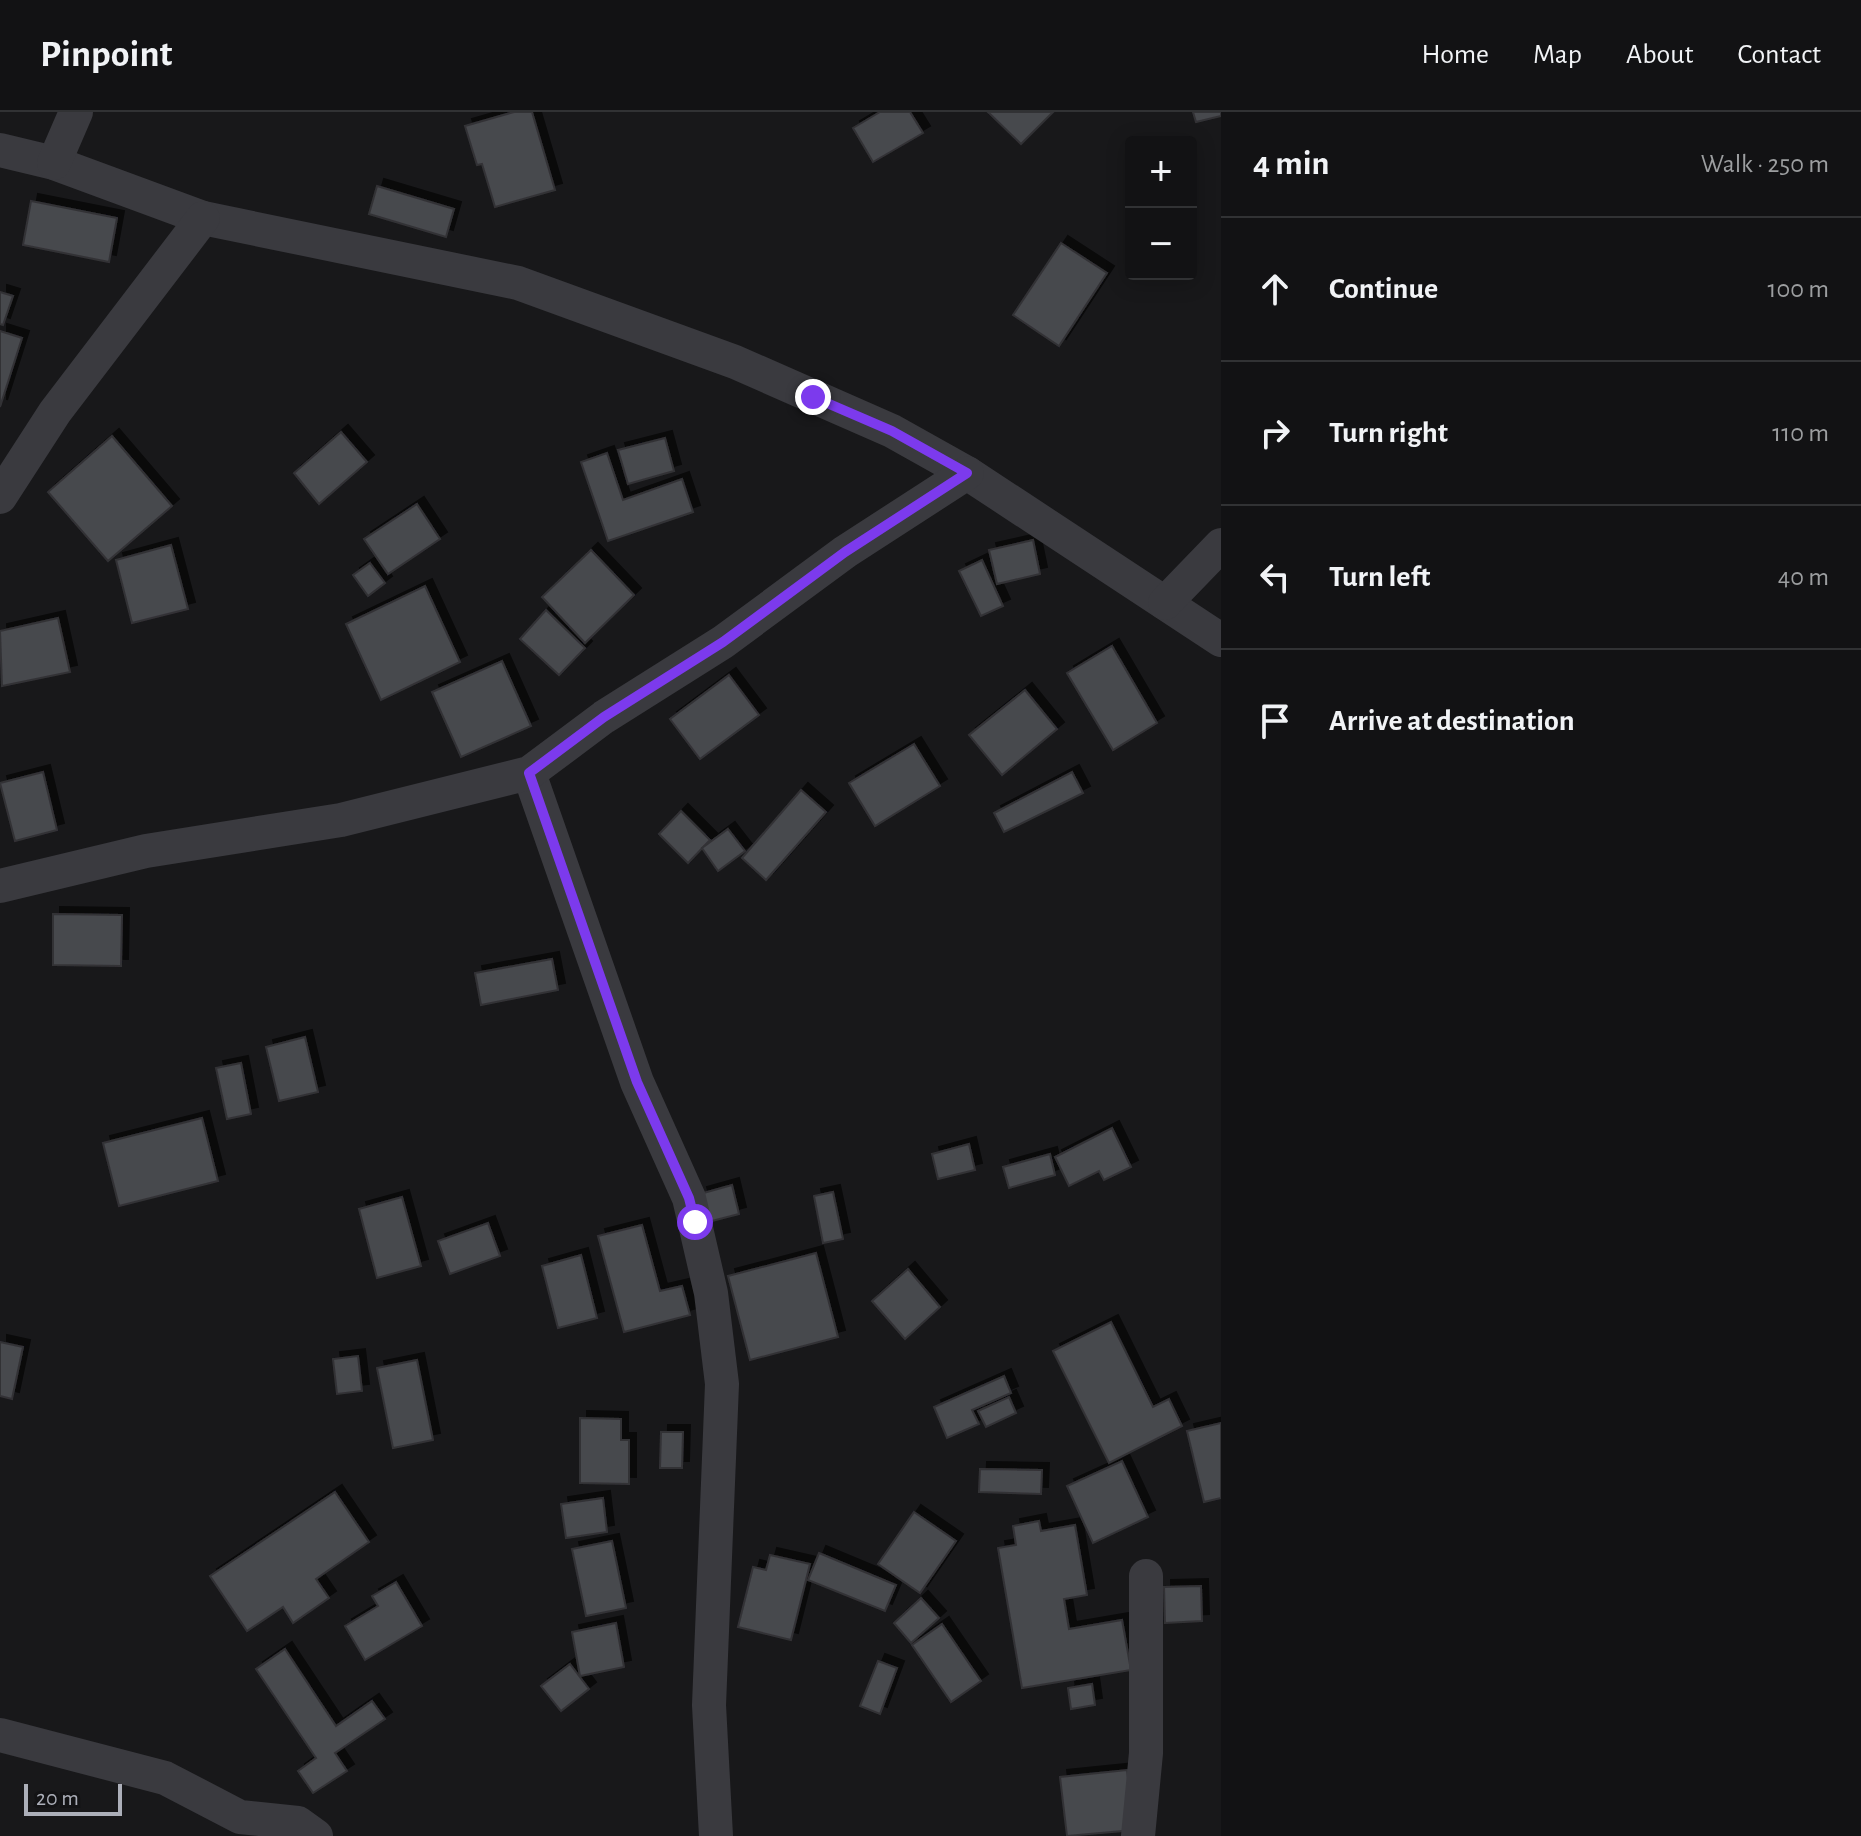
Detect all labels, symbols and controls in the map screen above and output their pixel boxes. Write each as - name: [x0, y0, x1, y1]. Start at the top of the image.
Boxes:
- text: Pinpoint: [40, 36, 172, 74]
- text: Home: [1422, 41, 1489, 69]
- text: Map: [1533, 41, 1582, 69]
- text: About: [1626, 41, 1694, 69]
- text: Contact: [1738, 41, 1821, 69]
- map controls: [1125, 136, 1197, 280]
- button: +: [1125, 136, 1197, 208]
- text: 4 min: [1253, 147, 1330, 181]
- text: Walk · 250 m: [1701, 151, 1829, 177]
- button: −: [1125, 208, 1197, 280]
- icon: ahead: [1253, 267, 1297, 311]
- text: Continue: [1329, 274, 1438, 304]
- text: 100 m: [1768, 276, 1829, 302]
- route end: [795, 379, 831, 415]
- icon: right: [1253, 411, 1297, 455]
- text: Turn right: [1329, 418, 1448, 448]
- text: 110 m: [1772, 420, 1829, 446]
- icon: left: [1253, 555, 1297, 599]
- text: Turn left: [1329, 562, 1430, 592]
- text: 40 m: [1778, 564, 1829, 590]
- icon: arrive: [1253, 699, 1297, 743]
- text: Arrive at destination: [1329, 706, 1575, 736]
- route start: [677, 1204, 713, 1240]
- scale bar: [24, 1780, 122, 1816]
- text: 20 m: [36, 1787, 79, 1809]

